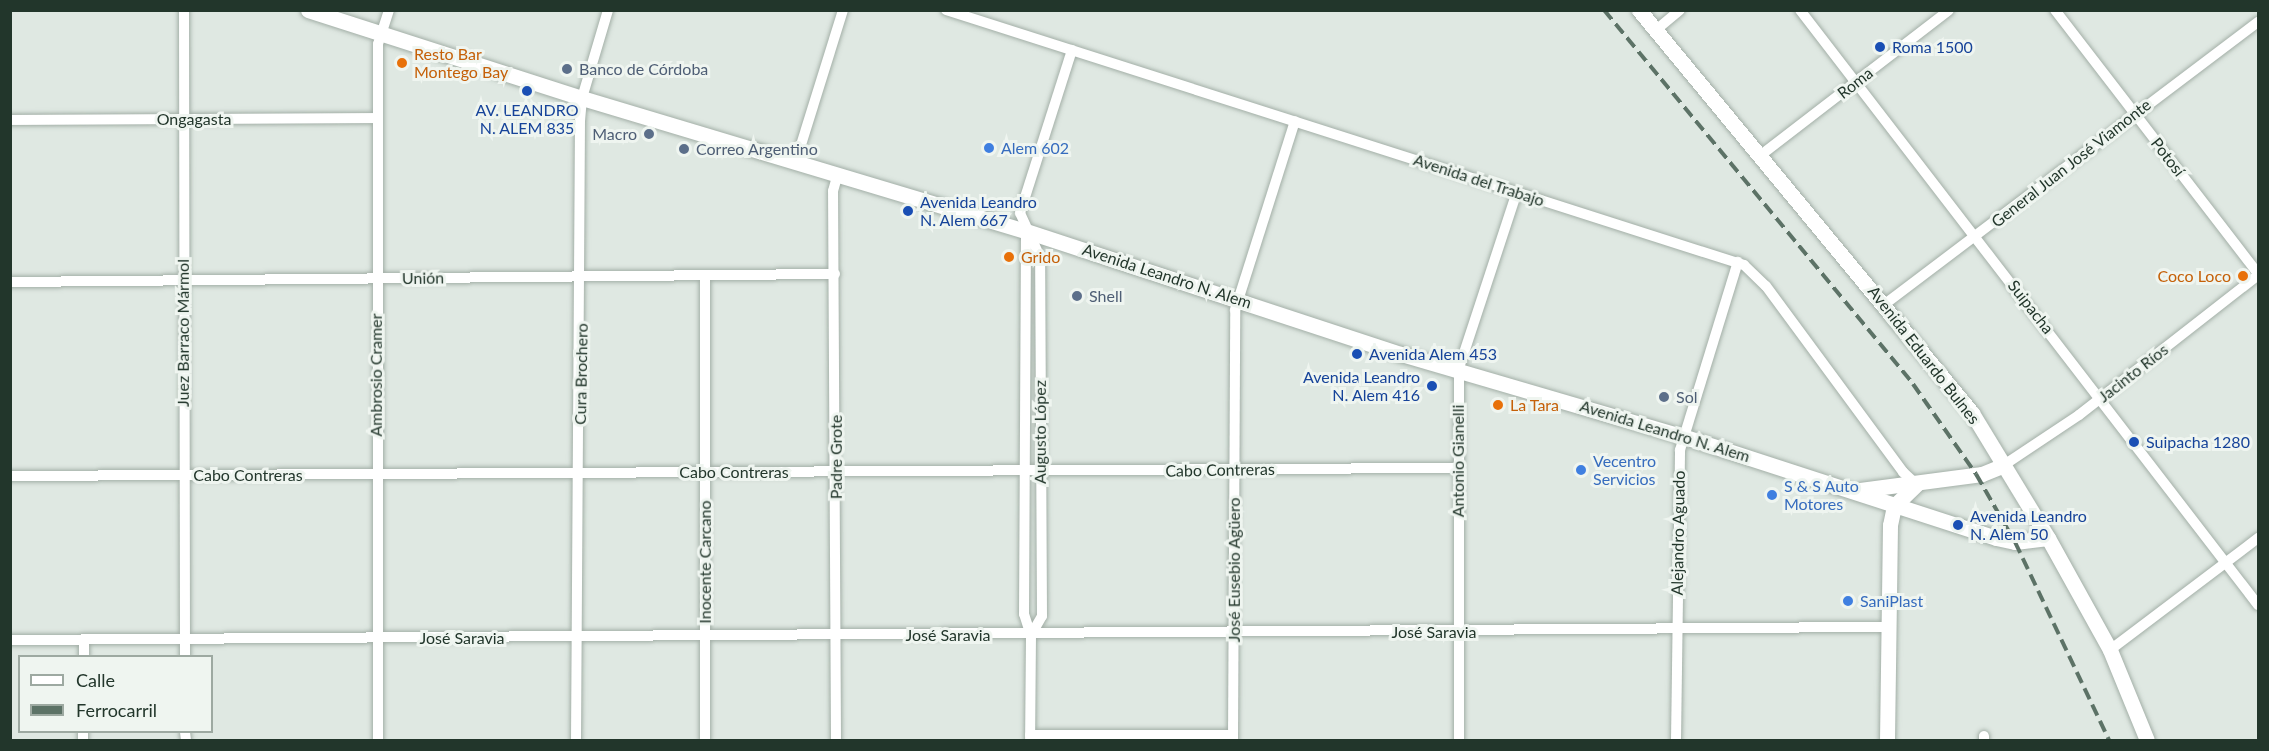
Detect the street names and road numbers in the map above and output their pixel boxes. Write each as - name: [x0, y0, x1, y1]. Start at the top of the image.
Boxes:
- street label: Roma: [1833, 63, 1877, 103]
- street label: General Juan José Viamonte: [1987, 94, 2155, 232]
- street label: Ongagasta: [157, 109, 231, 129]
- street label: Potosí: [2147, 134, 2189, 180]
- street label: Avenida del Trabajo: [1411, 150, 1547, 210]
- street label: Avenida Leandro N. Alem: [1080, 239, 1254, 313]
- street label: Juez Barraco Mármol: [173, 259, 193, 407]
- street label: Unión: [402, 268, 444, 288]
- street label: Suipacha: [2004, 276, 2058, 338]
- street label: Avenida Eduardo Bulnes: [1864, 282, 1984, 428]
- street label: Ambrosio Cramer: [366, 313, 386, 437]
- street label: Cura Brochero: [571, 323, 591, 425]
- street label: Jacinto Ríos: [2094, 340, 2172, 406]
- street label: Augusto López: [1030, 380, 1050, 484]
- street label: Avenida Leandro N. Alem: [1577, 396, 1753, 466]
- street label: Antonio Gianelli: [1448, 405, 1468, 517]
- street label: Padre Grote: [826, 415, 846, 499]
- street label: Cabo Contreras: [1165, 459, 1275, 481]
- street label: Cabo Contreras: [679, 462, 789, 482]
- street label: Cabo Contreras: [193, 465, 303, 485]
- street label: Alejandro Aguado: [1667, 470, 1689, 596]
- street label: José Eusebio Agüero: [1224, 497, 1244, 643]
- street label: Inocente Carcano: [695, 500, 715, 624]
- street label: José Saravia: [1391, 622, 1477, 642]
- street label: José Saravia: [905, 625, 991, 645]
- street label: José Saravia: [419, 628, 505, 648]

